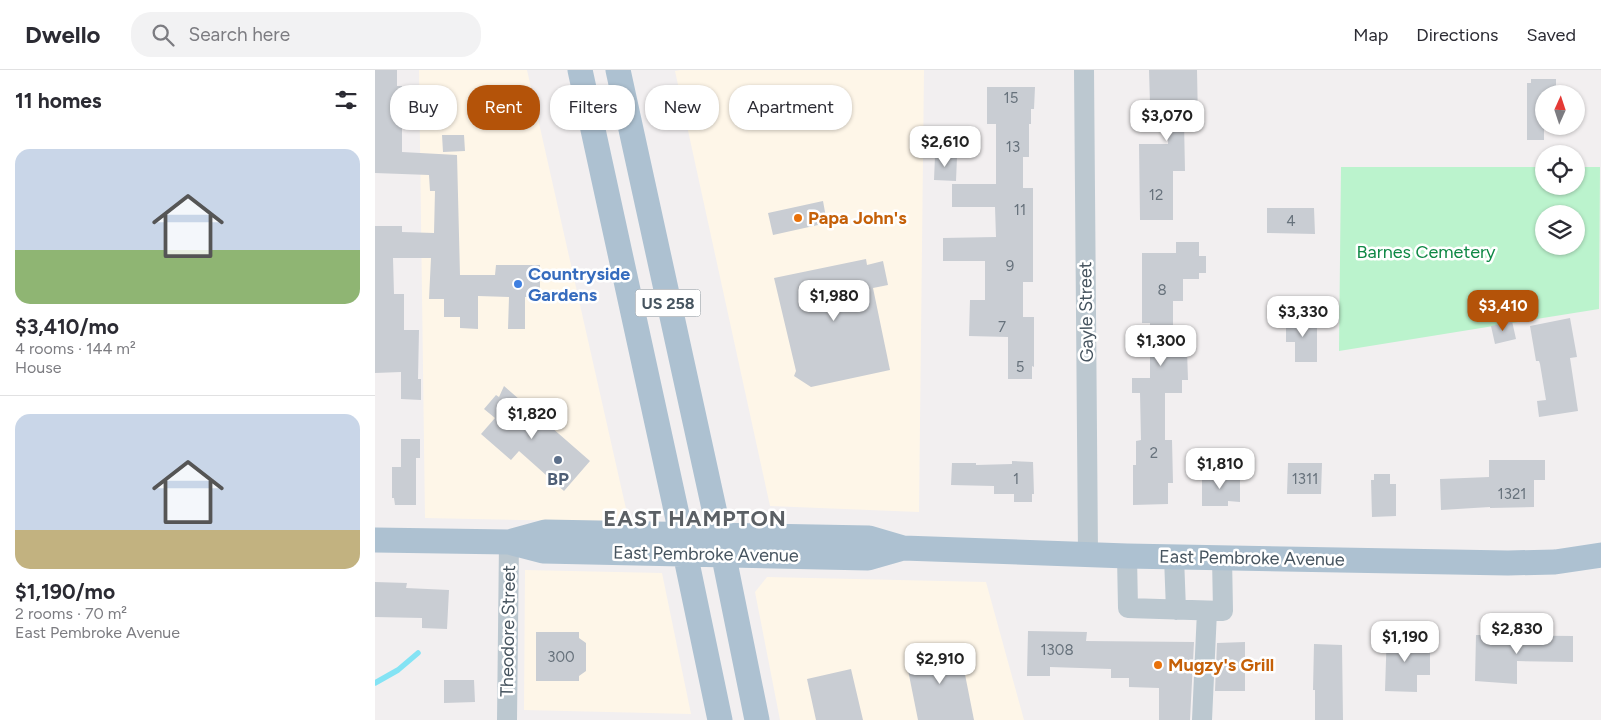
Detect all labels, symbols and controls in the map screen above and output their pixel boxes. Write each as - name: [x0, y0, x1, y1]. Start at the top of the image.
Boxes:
- search box: [131, 12, 481, 57]
- text: Dwello: [25, 20, 101, 49]
- icon: search: [149, 21, 177, 49]
- text: Search here: [189, 23, 290, 46]
- text: Map: [1353, 24, 1388, 46]
- text: Directions: [1416, 24, 1498, 46]
- text: Saved: [1526, 24, 1576, 46]
- chip: Buy: [390, 85, 457, 130]
- chip: Rent: [467, 85, 540, 130]
- chip: Filters: [550, 85, 635, 130]
- chip: New: [645, 85, 719, 130]
- chip: Apartment: [729, 85, 852, 130]
- north arrow: [1535, 85, 1585, 135]
- map controls: [1535, 85, 1585, 255]
- icon: filters: [332, 86, 360, 114]
- text: 11 homes: [15, 88, 102, 113]
- house number: 15: [1004, 89, 1018, 107]
- pin: $3,070: [1126, 100, 1208, 142]
- text: $3,070: [1141, 106, 1193, 125]
- pin: $2,610: [904, 126, 986, 168]
- text: $2,610: [921, 132, 969, 151]
- house number: 13: [1006, 138, 1020, 156]
- button: locate: [1535, 145, 1585, 195]
- icon: home: [143, 181, 233, 271]
- house number: 12: [1149, 186, 1163, 204]
- house number: 11: [1014, 201, 1026, 219]
- button: layers: [1535, 205, 1585, 255]
- place label: Papa John's: [808, 207, 907, 229]
- marker: Papa John's: [792, 212, 804, 224]
- house number: 4: [1286, 212, 1296, 230]
- park label: Barnes Cemetery: [1356, 241, 1496, 263]
- house number: 9: [1006, 257, 1014, 275]
- street label: Gayle Street: [1074, 261, 1098, 363]
- place label: Countryside Gardens: [528, 263, 630, 306]
- marker: Countryside Gardens: [512, 278, 524, 290]
- pin: $1,980: [793, 280, 875, 322]
- house number: 8: [1157, 281, 1167, 299]
- text: $1,980: [809, 286, 859, 305]
- road number: US 258: [635, 290, 701, 317]
- pin: $3,410: [1462, 290, 1544, 332]
- pin: $3,330: [1262, 296, 1344, 338]
- text: $3,410: [1478, 296, 1528, 315]
- text: $3,330: [1278, 302, 1328, 321]
- text: $3,410/mo: [15, 314, 119, 339]
- house number: 7: [998, 318, 1006, 336]
- pin: $1,300: [1120, 324, 1202, 367]
- text: $1,300: [1136, 331, 1186, 350]
- text: 4 rooms · 144 m²: [15, 339, 136, 358]
- text: House: [15, 358, 61, 377]
- house number: 5: [1016, 358, 1024, 376]
- pin: $1,820: [491, 398, 573, 440]
- text: $1,820: [507, 404, 557, 423]
- house number: 2: [1150, 444, 1158, 462]
- icon: home: [143, 447, 233, 537]
- pin: $1,810: [1179, 448, 1261, 490]
- marker: BP: [552, 454, 564, 466]
- text: $1,810: [1197, 454, 1243, 473]
- place label: BP: [547, 468, 569, 490]
- house number: 1: [1013, 470, 1019, 488]
- house number: 1311: [1292, 470, 1318, 488]
- house number: 1321: [1498, 485, 1526, 503]
- district label: EAST HAMPTON: [603, 505, 787, 532]
- street label: East Pembroke Avenue: [613, 541, 799, 567]
- street label: East Pembroke Avenue: [1159, 545, 1345, 571]
- street label: Theodore Street: [496, 565, 520, 697]
- text: $1,190/mo: [15, 579, 115, 604]
- text: 2 rooms · 70 m²: [15, 604, 127, 623]
- pin: $2,830: [1476, 612, 1558, 655]
- text: $2,830: [1491, 619, 1543, 638]
- pin: $1,190: [1364, 620, 1446, 663]
- text: East Pembroke Avenue: [15, 623, 180, 642]
- text: $1,190: [1382, 627, 1428, 646]
- house number: 1308: [1040, 641, 1074, 659]
- pin: $2,910: [899, 642, 981, 685]
- house number: 300: [547, 648, 575, 666]
- text: $2,910: [916, 649, 964, 668]
- place label: Mugzy's Grill: [1168, 654, 1274, 676]
- marker: Mugzy's Grill: [1152, 659, 1164, 671]

